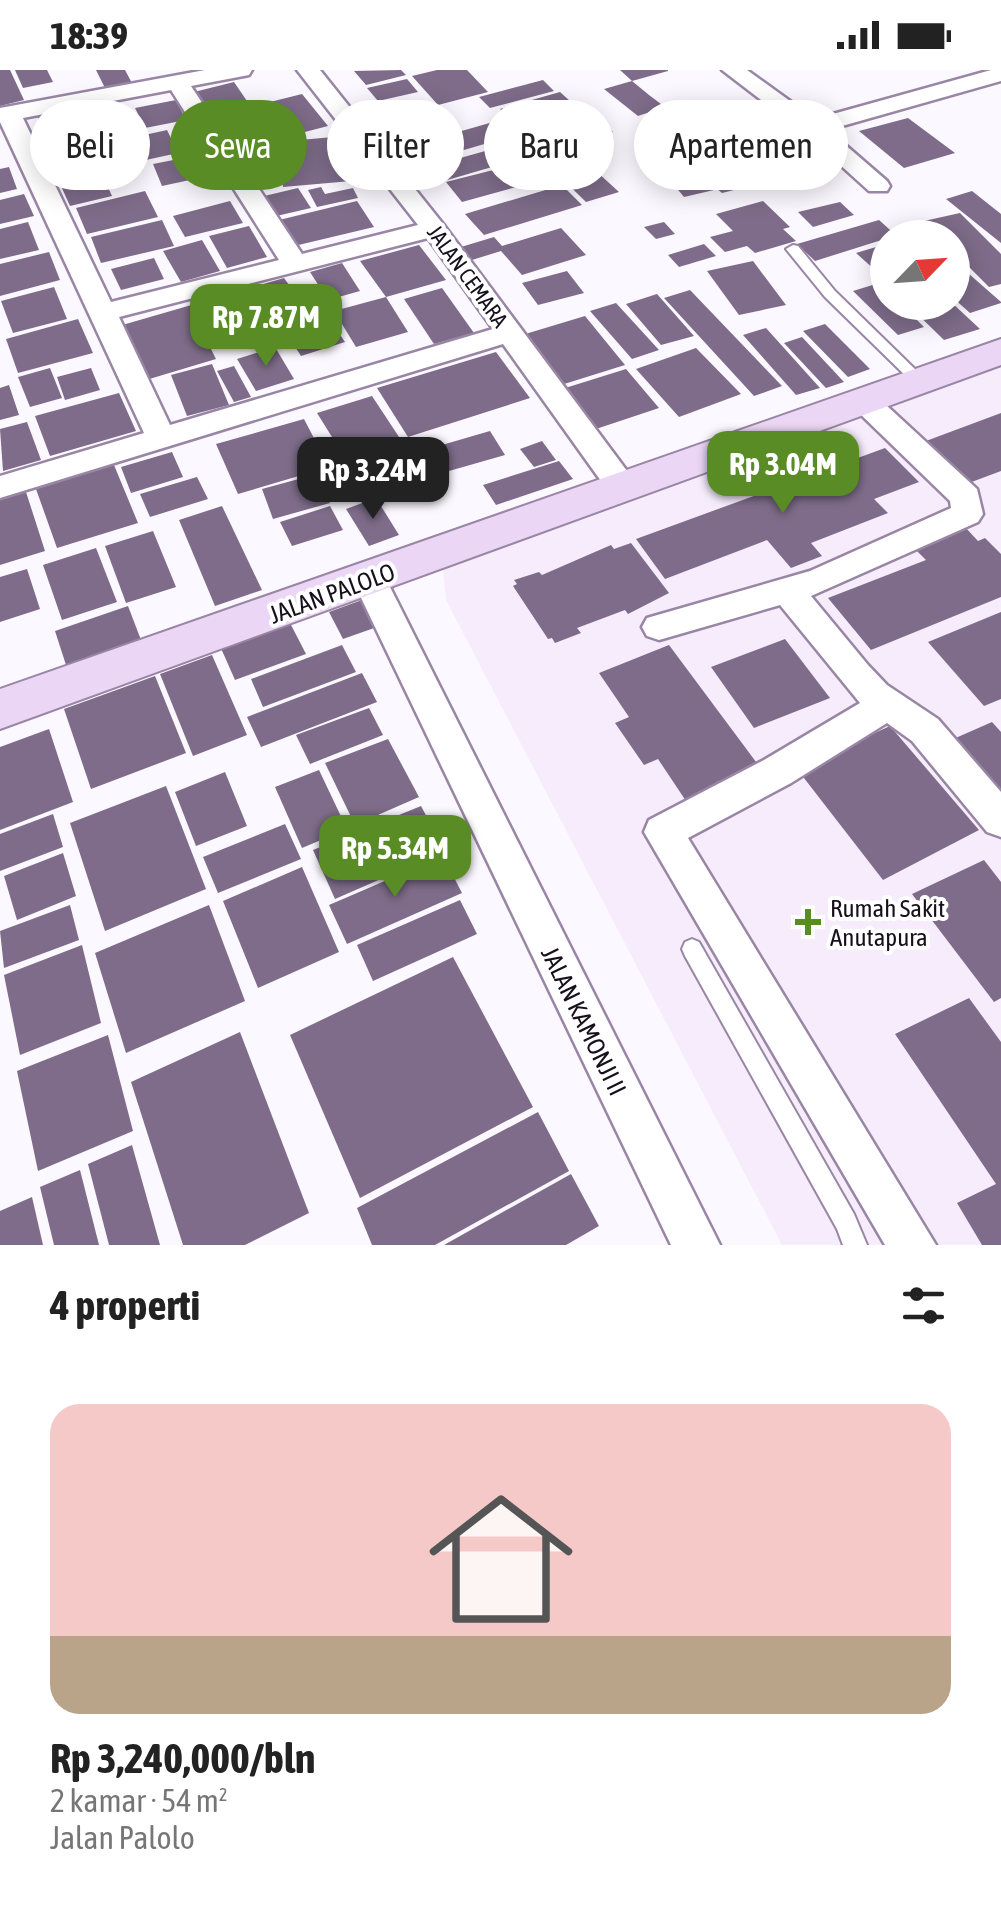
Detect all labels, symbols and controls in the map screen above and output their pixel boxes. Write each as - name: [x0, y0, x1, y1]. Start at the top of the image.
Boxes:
- text: 18:39: [50, 14, 128, 57]
- chip: Beli: [30, 100, 150, 190]
- chip: Sewa: [170, 100, 307, 190]
- chip: Filter: [327, 100, 464, 190]
- chip: Baru: [484, 100, 614, 190]
- chip: Apartemen: [634, 100, 848, 190]
- street label: JALAN CEMARA: [422, 220, 514, 332]
- north arrow: [870, 220, 970, 320]
- map controls: [870, 220, 970, 320]
- pin: Rp 7.87M: [163, 284, 369, 369]
- text: Rp 7.87M: [212, 298, 320, 335]
- pin: Rp 3.04M: [680, 431, 886, 516]
- pin: Rp 3.24M: [270, 437, 476, 522]
- text: Rp 3.04M: [729, 445, 837, 482]
- text: Rp 3.24M: [319, 451, 427, 488]
- street label: JALAN PALOLO: [265, 557, 399, 629]
- pin: Rp 5.34M: [292, 815, 498, 900]
- text: Rp 5.34M: [341, 829, 449, 866]
- place label: Rumah Sakit Anutapura: [830, 894, 945, 951]
- marker: Rumah Sakit Anutapura: [795, 909, 821, 935]
- street label: JALAN KAMONJI II: [536, 942, 632, 1100]
- icon: filters: [896, 1278, 951, 1333]
- text: 4 properti: [50, 1281, 200, 1329]
- icon: home: [411, 1469, 591, 1649]
- text: Rp 3,240,000/bln: [50, 1734, 315, 1782]
- text: 2 kamar · 54 m²: [50, 1782, 228, 1819]
- text: Jalan Palolo: [50, 1819, 195, 1856]

